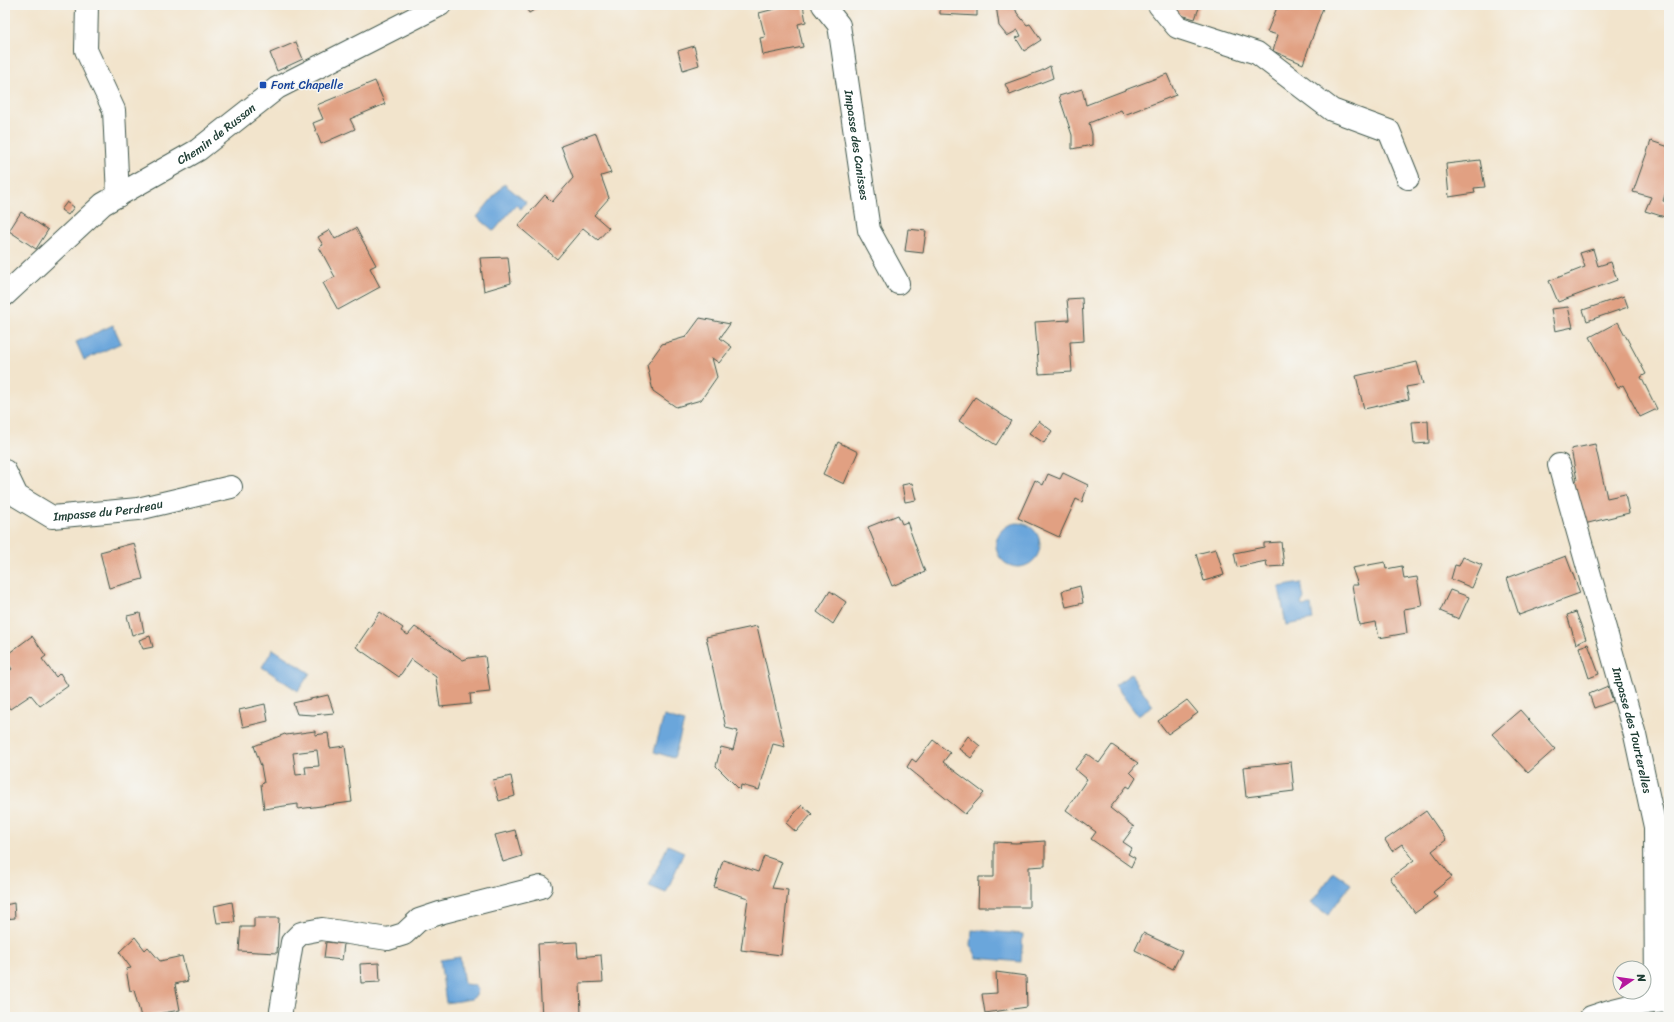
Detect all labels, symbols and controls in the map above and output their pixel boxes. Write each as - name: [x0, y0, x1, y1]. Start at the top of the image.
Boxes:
- place label: Font Chapelle: [271, 74, 343, 96]
- marker: Font Chapelle: [258, 80, 268, 90]
- street label: Impasse des Canisses: [837, 87, 876, 202]
- street label: Chemin de Russan: [173, 97, 261, 171]
- street label: Impasse du Perdreau: [51, 492, 166, 528]
- street label: Impasse des Tourterelles: [1605, 663, 1658, 795]
- north arrow: [1612, 960, 1652, 1000]
- text: N: [1631, 971, 1651, 984]

